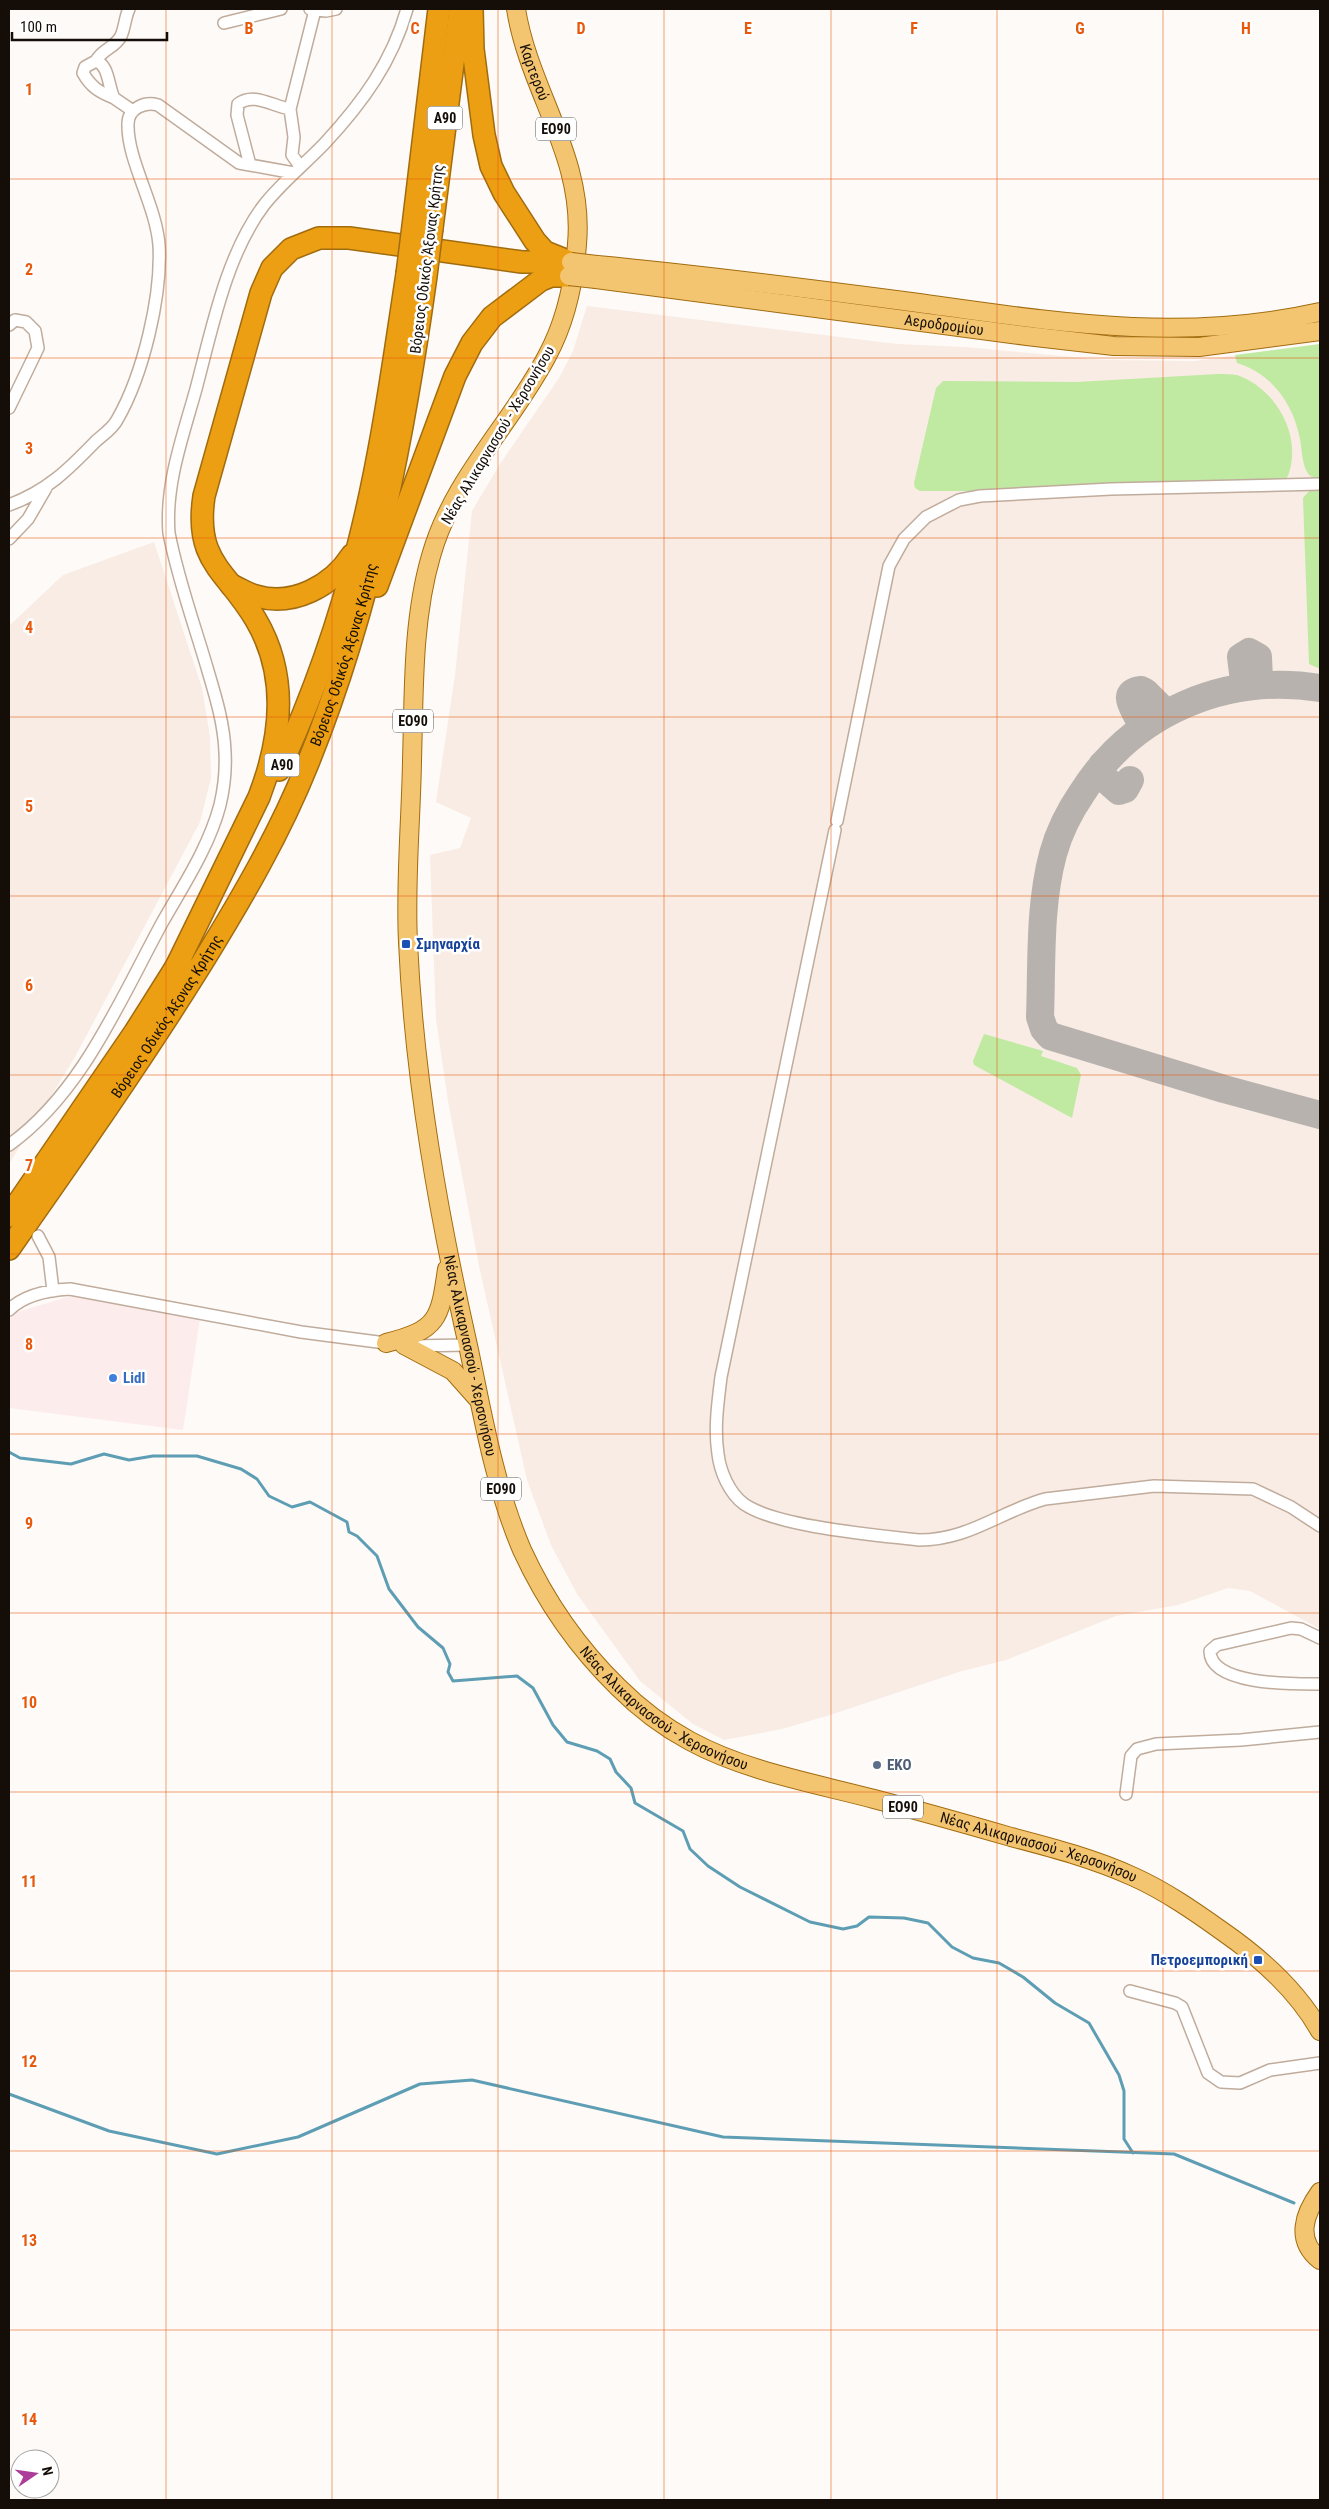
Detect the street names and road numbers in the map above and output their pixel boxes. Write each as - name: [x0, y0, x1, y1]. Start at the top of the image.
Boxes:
- street label: Καρτερού: [516, 42, 553, 103]
- road number: Α90: [428, 106, 462, 130]
- road number: ΕΟ90: [536, 118, 576, 140]
- street label: Βόρειος Οδικός Άξονας Κρήτης: [406, 163, 448, 355]
- street label: Αεροδρομίου: [903, 311, 985, 339]
- street label: Νέας Αλικαρνασσού - Χερσονήσου: [438, 343, 558, 527]
- street label: Βόρειος Οδικός Άξονας Κρήτης: [307, 561, 381, 749]
- road number: ΕΟ90: [393, 709, 433, 732]
- road number: Α90: [264, 754, 300, 776]
- street label: Βόρειος Οδικός Άξονας Κρήτης: [107, 932, 226, 1102]
- street label: Νέας Αλικαρνασσού - Χερσονήσου: [440, 1253, 500, 1458]
- road number: ΕΟ90: [481, 1478, 521, 1500]
- street label: Νέας Αλικαρνασσού - Χερσονήσου: [576, 1643, 750, 1774]
- road number: ΕΟ90: [883, 1795, 923, 1818]
- street label: Νέας Αλικαρνασσού - Χερσονήσου: [938, 1808, 1140, 1886]

